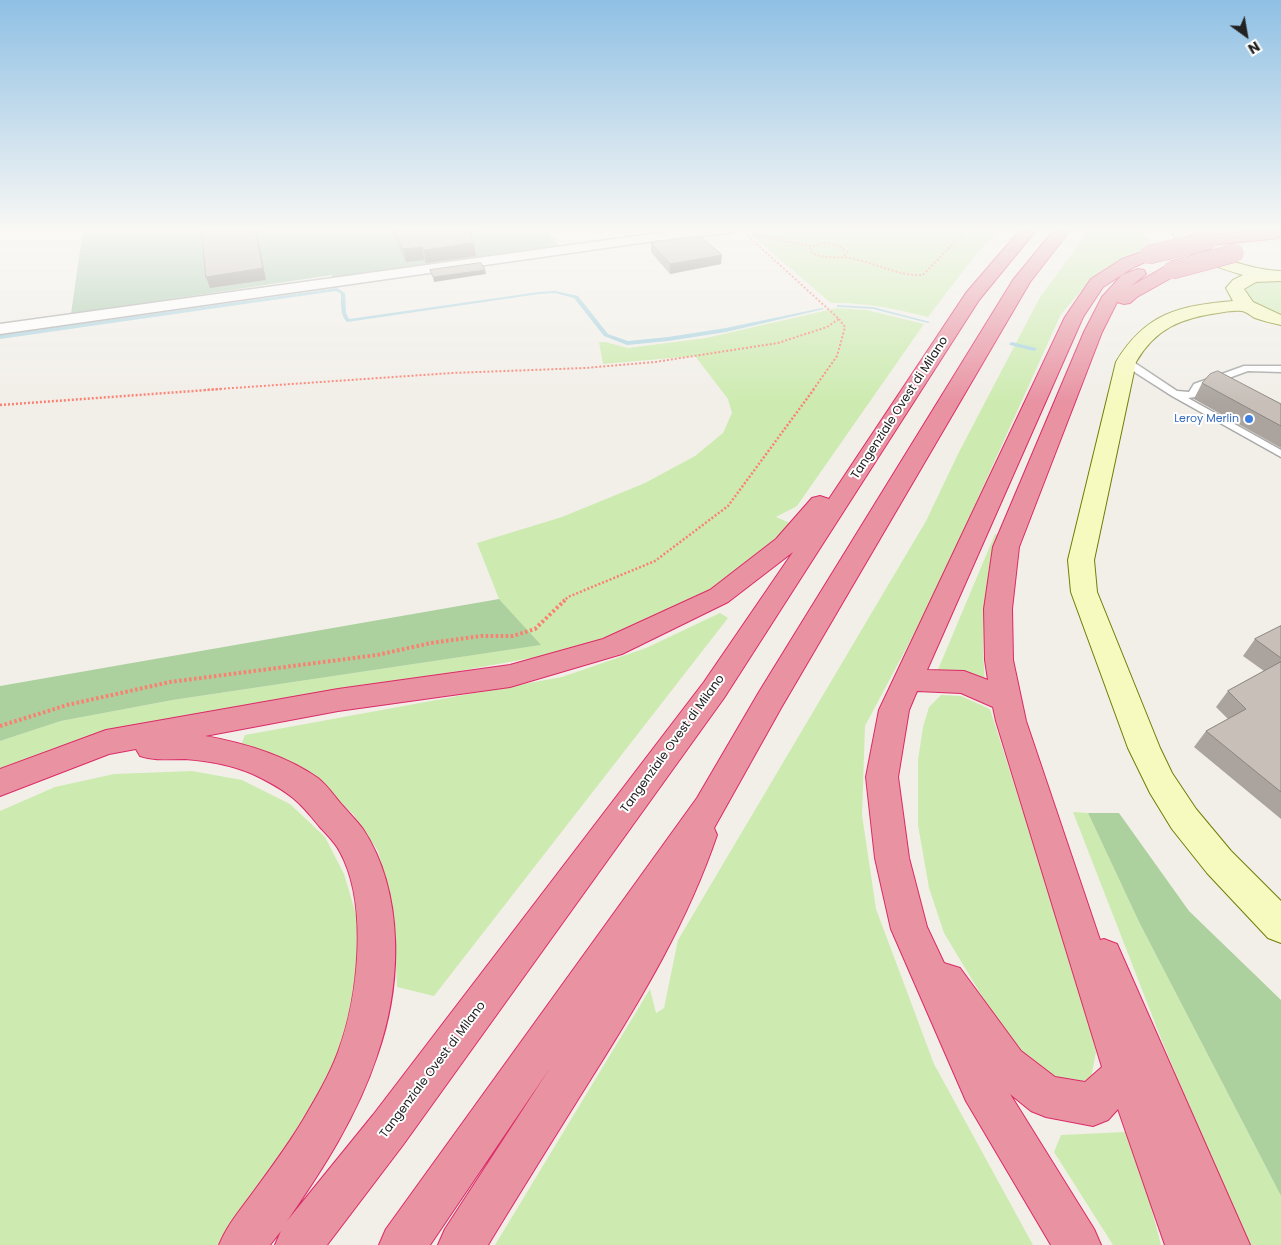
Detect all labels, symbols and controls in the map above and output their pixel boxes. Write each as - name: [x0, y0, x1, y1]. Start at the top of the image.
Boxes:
- north arrow: [1221, 10, 1271, 60]
- text: N: [1244, 36, 1264, 59]
- street label: Tangenziale Ovest di Milano: [848, 334, 952, 482]
- place label: Leroy Merlin: [1174, 412, 1239, 426]
- marker: Leroy Merlin: [1243, 413, 1255, 425]
- street label: Tangenziale Ovest di Milano: [618, 672, 728, 816]
- street label: Tangenziale Ovest di Milano: [377, 999, 489, 1141]

